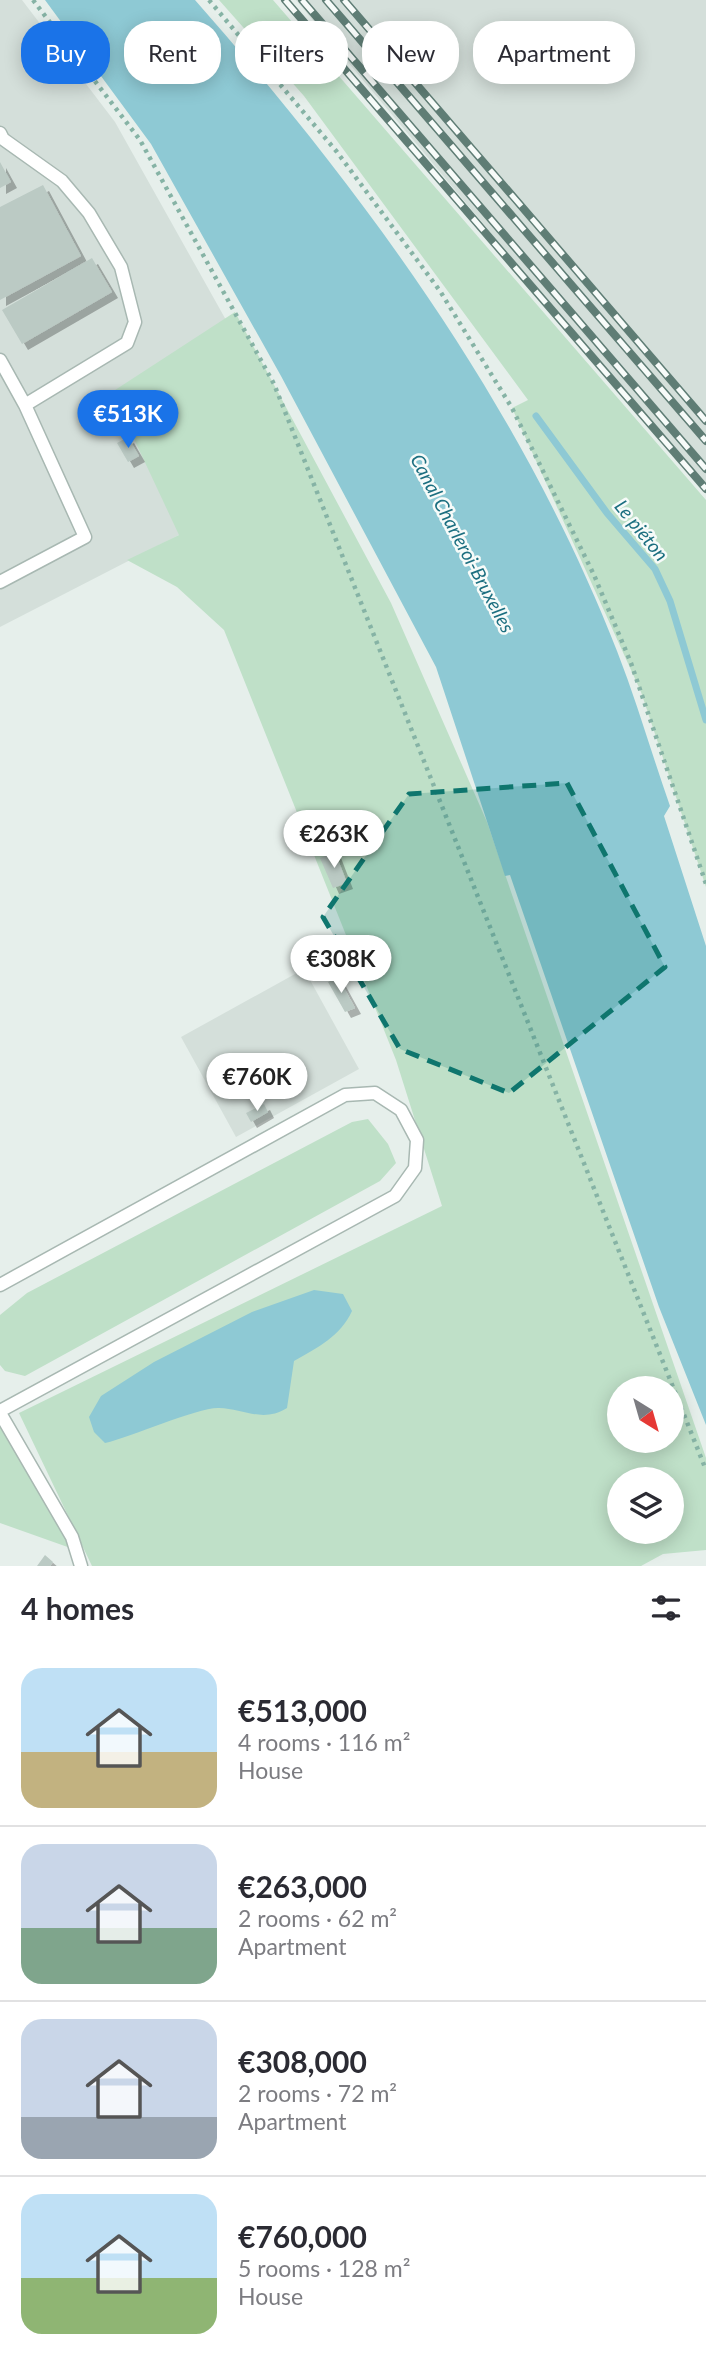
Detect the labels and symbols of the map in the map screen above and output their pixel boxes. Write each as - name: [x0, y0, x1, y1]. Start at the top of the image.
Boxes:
- pin: €513K: [79, 391, 177, 450]
- water label: Canal Charleroi-Bruxelles: [406, 450, 520, 637]
- water label: Le piéton: [610, 495, 674, 565]
- pin: €263K: [285, 810, 383, 870]
- pin: €308K: [292, 936, 390, 995]
- pin: €760K: [208, 1054, 306, 1113]
- north arrow: [607, 1376, 684, 1452]

